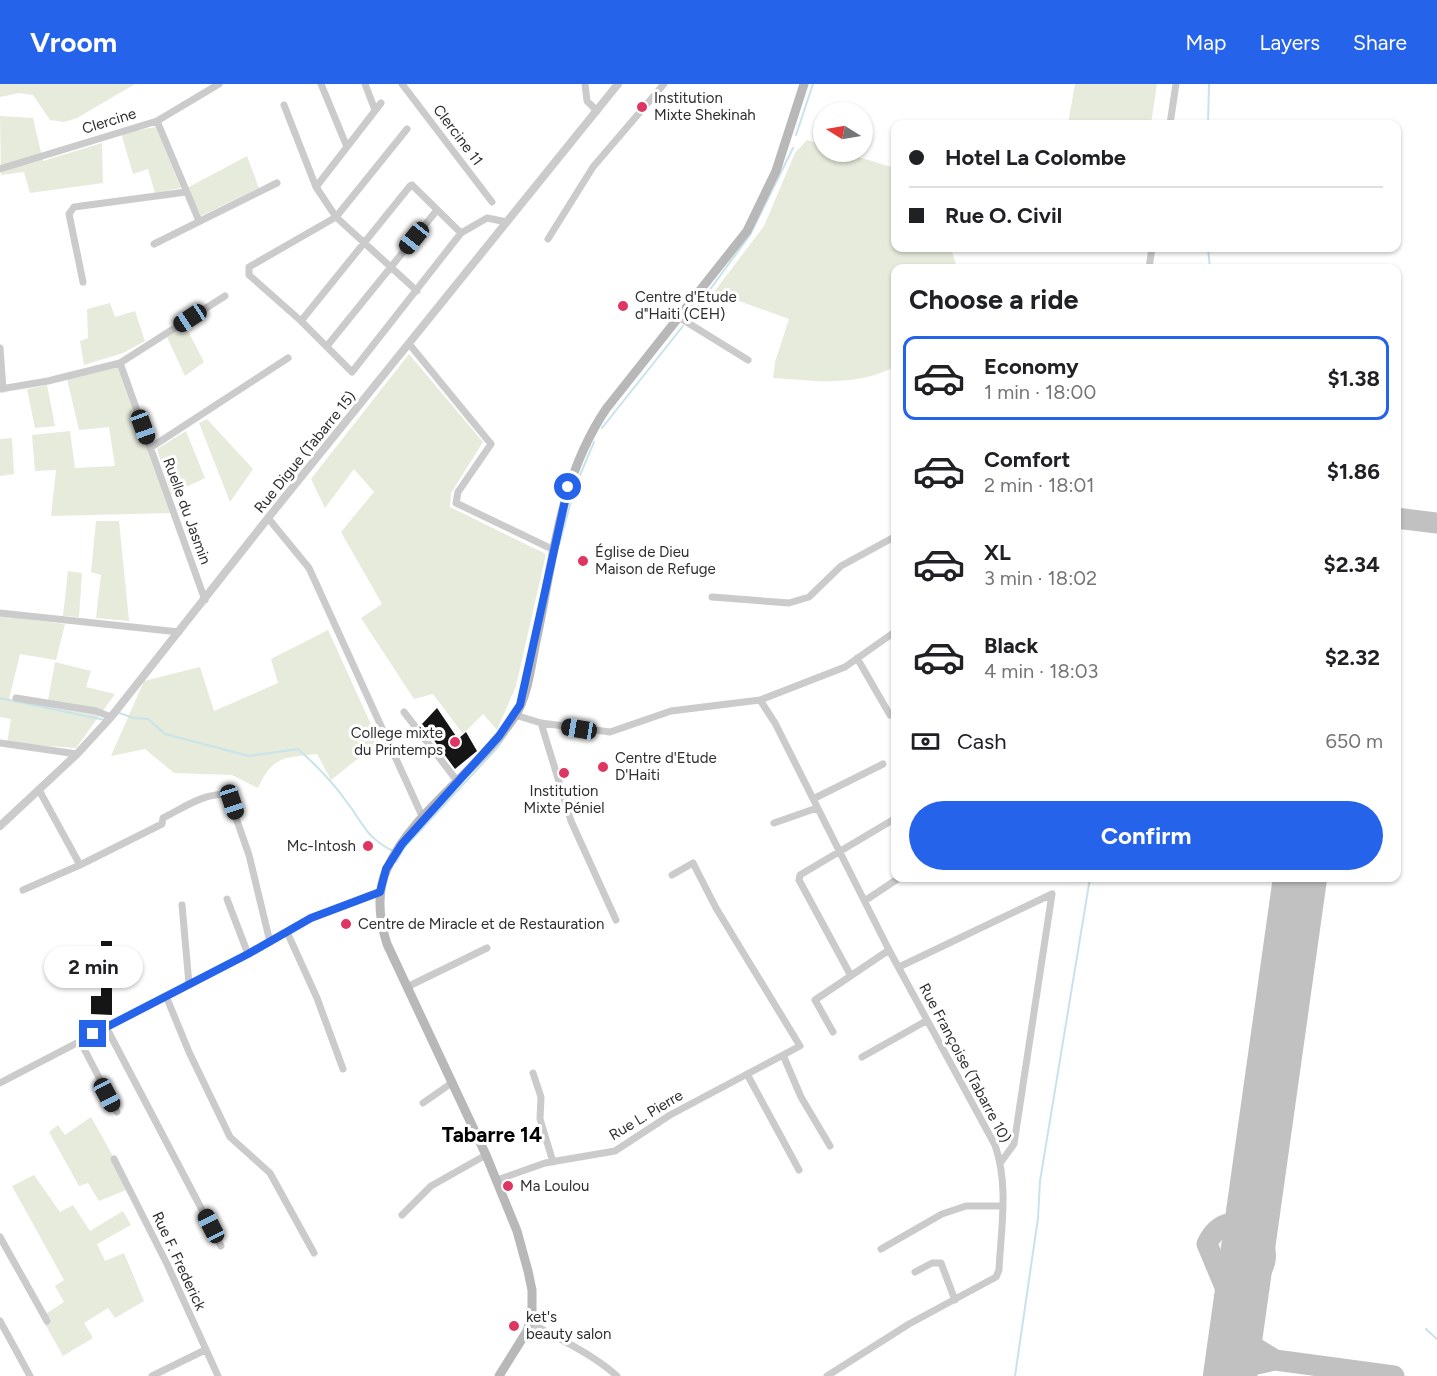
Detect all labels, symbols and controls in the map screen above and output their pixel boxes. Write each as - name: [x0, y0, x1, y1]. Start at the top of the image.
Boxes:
- text: Vroom: [30, 25, 117, 59]
- text: Map: [1186, 30, 1226, 55]
- text: Layers: [1259, 30, 1320, 55]
- text: Share: [1353, 30, 1407, 55]
- place label: Institution Mixte Shekinah: [654, 89, 756, 124]
- marker: Institution Mixte Shekinah: [635, 100, 649, 114]
- street label: Clercine 11: [429, 101, 487, 169]
- north arrow: [813, 102, 873, 162]
- map controls: [813, 102, 873, 162]
- street label: Clercine: [80, 104, 138, 138]
- text: Hotel La Colombe: [945, 144, 1126, 171]
- text: Rue O. Civil: [945, 202, 1062, 229]
- car: [396, 218, 432, 258]
- text: Choose a ride: [909, 283, 1078, 316]
- place label: Centre d'Etude d"Haiti (CEH): [635, 288, 737, 323]
- marker: Centre d'Etude d"Haiti (CEH): [616, 299, 630, 313]
- car: [170, 301, 210, 335]
- icon: car: [912, 351, 966, 405]
- text: Economy: [984, 353, 1079, 380]
- text: $1.38: [1327, 365, 1380, 392]
- text: 1 min · 18:00: [984, 380, 1096, 404]
- street label: Rue Digue (Tabarre 15): [250, 388, 360, 516]
- car: [128, 407, 158, 447]
- icon: car: [912, 444, 966, 498]
- text: Comfort: [984, 446, 1070, 473]
- street label: Ruelle du Jasmin: [159, 455, 215, 567]
- text: $1.86: [1327, 458, 1380, 485]
- route start: [554, 473, 581, 500]
- text: 2 min · 18:01: [984, 473, 1095, 497]
- icon: car: [912, 537, 966, 591]
- text: XL: [984, 539, 1011, 566]
- place label: Église de Dieu Maison de Refuge: [595, 543, 716, 578]
- text: $2.34: [1323, 551, 1380, 578]
- marker: Église de Dieu Maison de Refuge: [576, 554, 590, 568]
- text: 3 min · 18:02: [984, 566, 1097, 590]
- icon: car: [912, 630, 966, 684]
- text: Black: [984, 632, 1038, 659]
- text: $2.32: [1325, 644, 1380, 671]
- text: 4 min · 18:03: [984, 659, 1098, 683]
- car: [560, 717, 598, 741]
- place label: College mixte du Printemps: [351, 724, 443, 759]
- icon: cash: [909, 725, 942, 758]
- text: Cash: [957, 728, 1007, 755]
- text: 650 m: [1325, 729, 1383, 753]
- marker: College mixte du Printemps: [448, 735, 462, 749]
- place label: Centre d'Etude D'Haiti: [615, 749, 717, 784]
- marker: Centre d'Etude D'Haiti: [596, 760, 610, 774]
- marker: Institution Mixte Péniel: [557, 766, 571, 780]
- car: [218, 782, 246, 822]
- place label: Institution Mixte Péniel: [524, 782, 604, 817]
- button: Confirm: [909, 801, 1383, 870]
- place label: Mc-Intosh: [287, 837, 356, 855]
- marker: Mc-Intosh: [361, 839, 375, 853]
- place label: Centre de Miracle et de Restauration: [358, 915, 604, 933]
- marker: Centre de Miracle et de Restauration: [339, 917, 353, 931]
- callout: 2 min: [44, 947, 142, 989]
- text: 2 min: [68, 955, 119, 979]
- street label: Rue Françoise (Tabarre 10): [915, 980, 1015, 1146]
- route end: [79, 1020, 106, 1047]
- car: [91, 1075, 123, 1115]
- street label: Rue L. Pierre: [606, 1086, 686, 1144]
- district label: Tabarre 14: [442, 1122, 542, 1147]
- place label: Ma Loulou: [520, 1177, 589, 1195]
- marker: Ma Loulou: [501, 1179, 515, 1193]
- car: [195, 1206, 227, 1246]
- street label: Rue F. Frederick: [148, 1209, 210, 1314]
- place label: ket's beauty salon: [526, 1308, 611, 1343]
- marker: ket's beauty salon: [507, 1319, 521, 1333]

